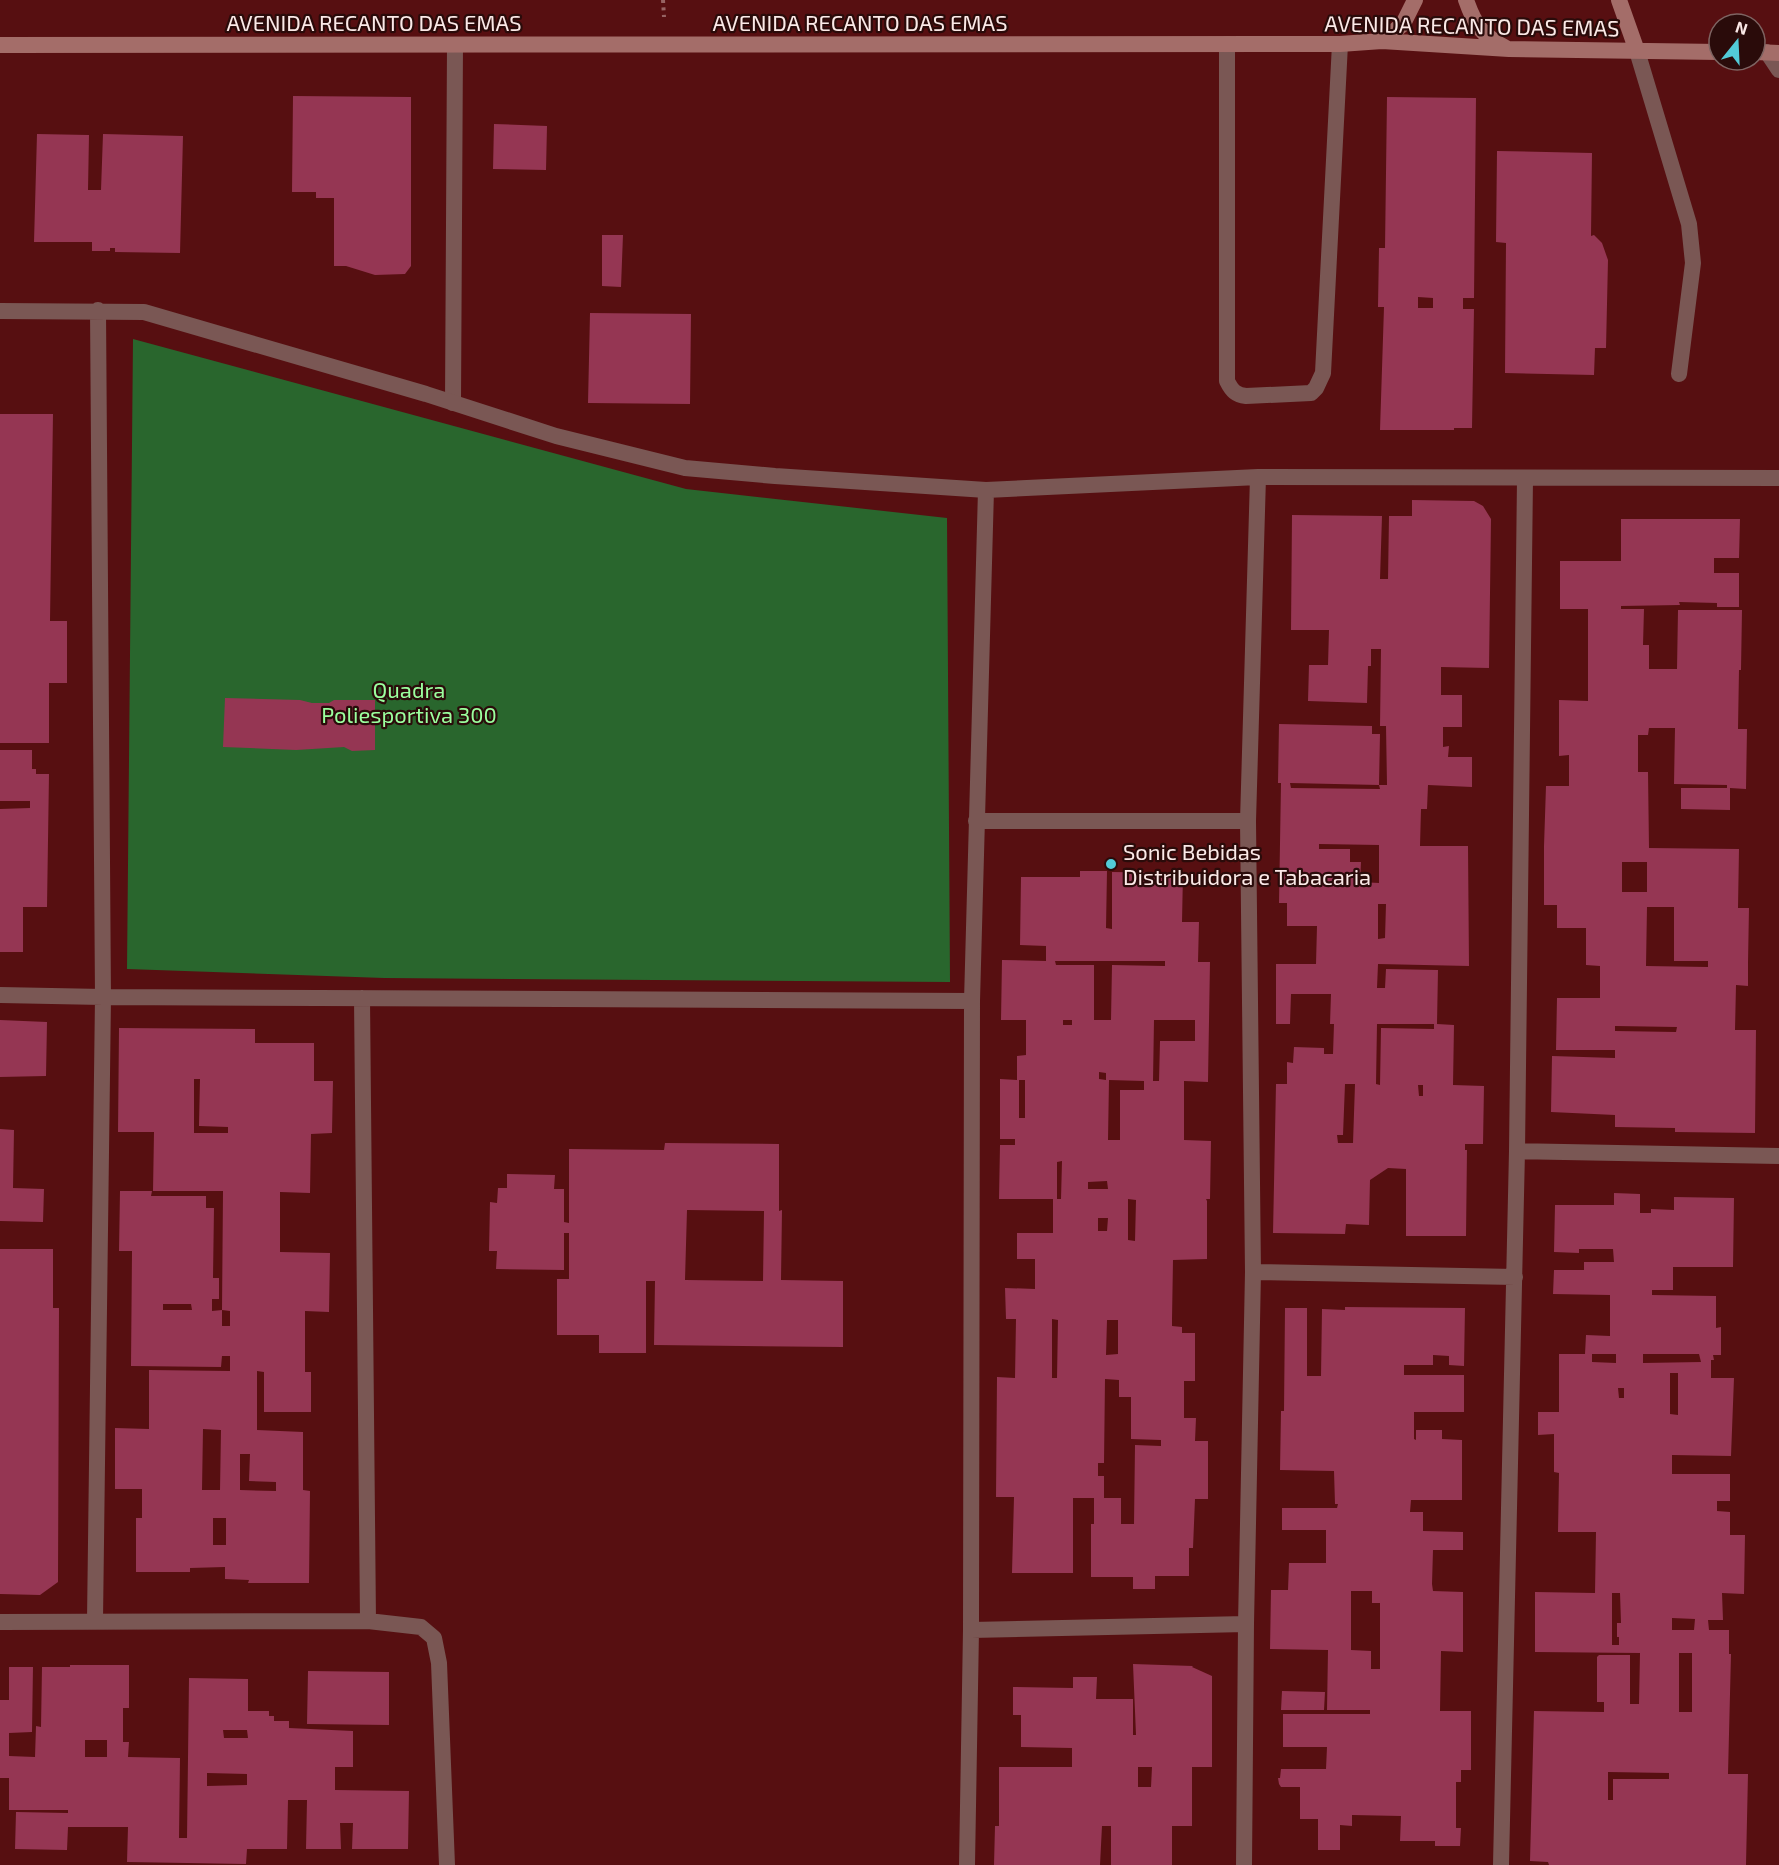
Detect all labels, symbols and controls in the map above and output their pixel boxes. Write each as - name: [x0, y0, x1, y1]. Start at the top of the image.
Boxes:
- street label: AVENIDA RECANTO DAS EMAS: [226, 9, 522, 35]
- street label: AVENIDA RECANTO DAS EMAS: [712, 9, 1008, 35]
- street label: AVENIDA RECANTO DAS EMAS: [1324, 9, 1620, 41]
- north arrow: [1707, 12, 1767, 72]
- text: N: [1733, 16, 1750, 38]
- park label: Quadra Poliesportiva 300: [321, 676, 497, 727]
- place label: Sonic Bebidas Distribuidora e Tabacaria: [1123, 838, 1371, 889]
- marker: Sonic Bebidas Distribuidora e Tabacaria: [1104, 857, 1118, 871]

